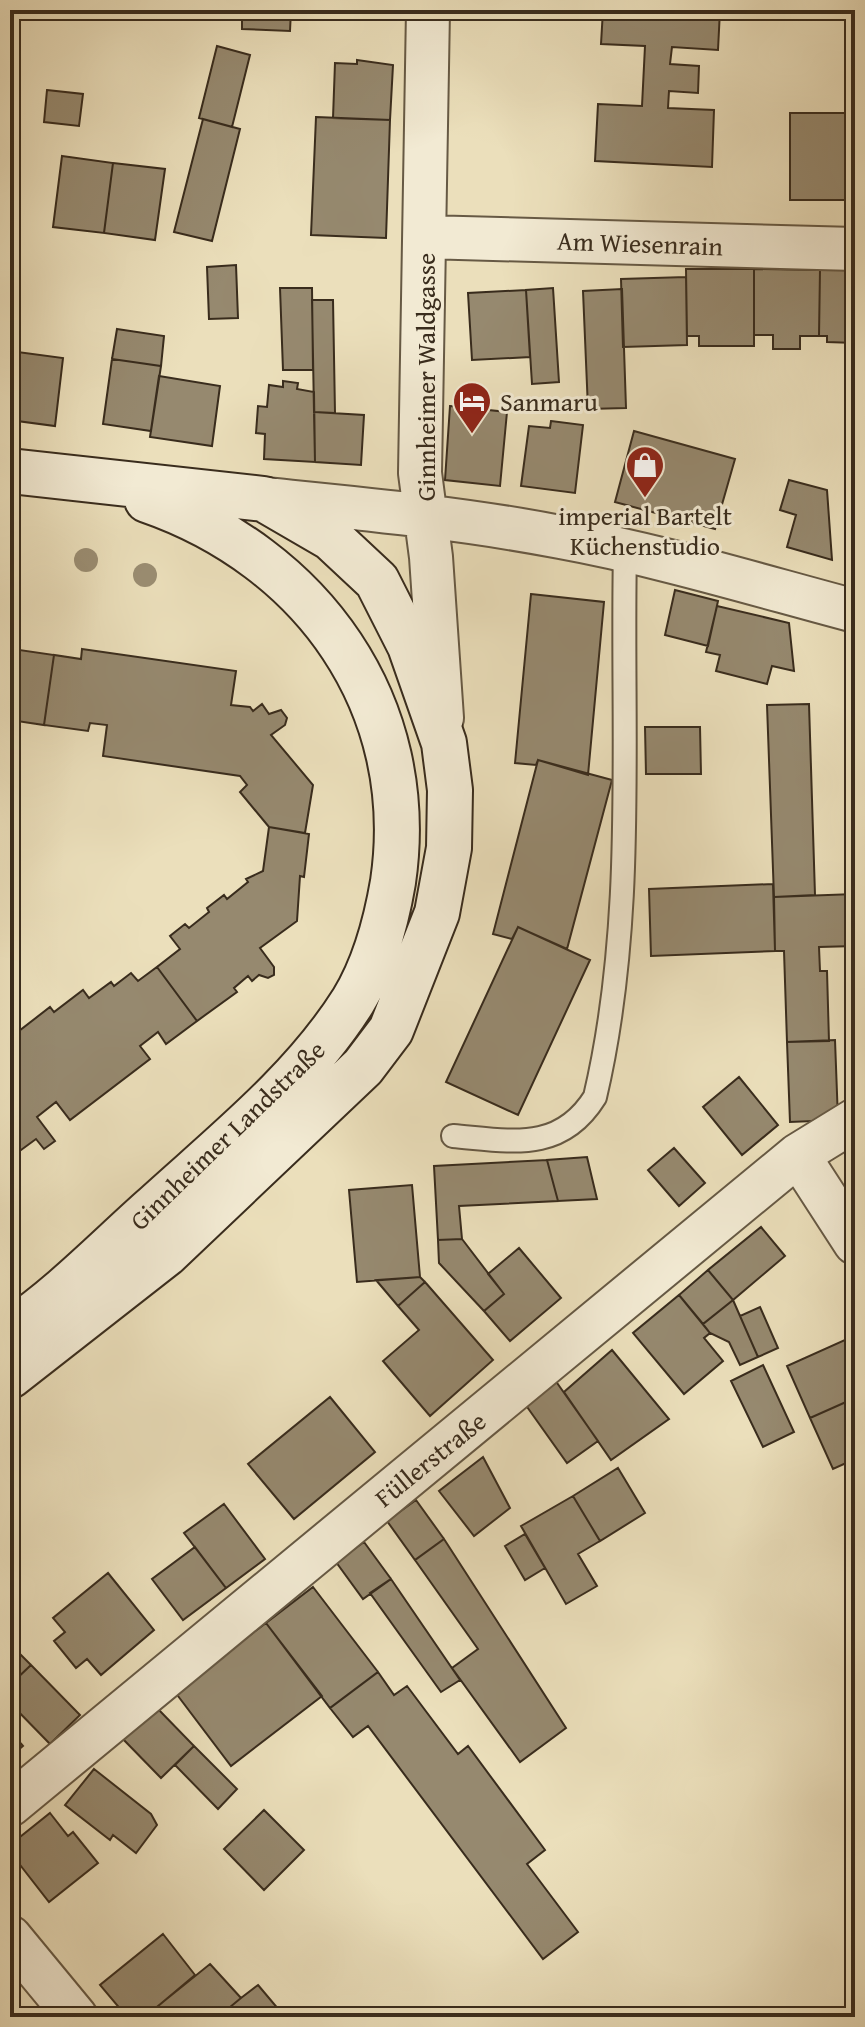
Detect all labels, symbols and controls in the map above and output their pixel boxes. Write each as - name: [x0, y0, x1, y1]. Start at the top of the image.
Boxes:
- street label: Am Wiesenrain: [556, 221, 724, 265]
- street label: Ginnheimer Waldgasse: [406, 253, 445, 501]
- hotel icon: Sanmaru: [451, 380, 493, 435]
- place label: Sanmaru: [500, 382, 598, 421]
- shop icon: imperial Bartelt Küchenstudio: [624, 444, 666, 499]
- place label: imperial Bartelt Küchenstudio: [558, 496, 732, 565]
- street label: Ginnheimer Landstraße: [120, 1031, 334, 1239]
- street label: Füllerstraße: [366, 1402, 494, 1516]

